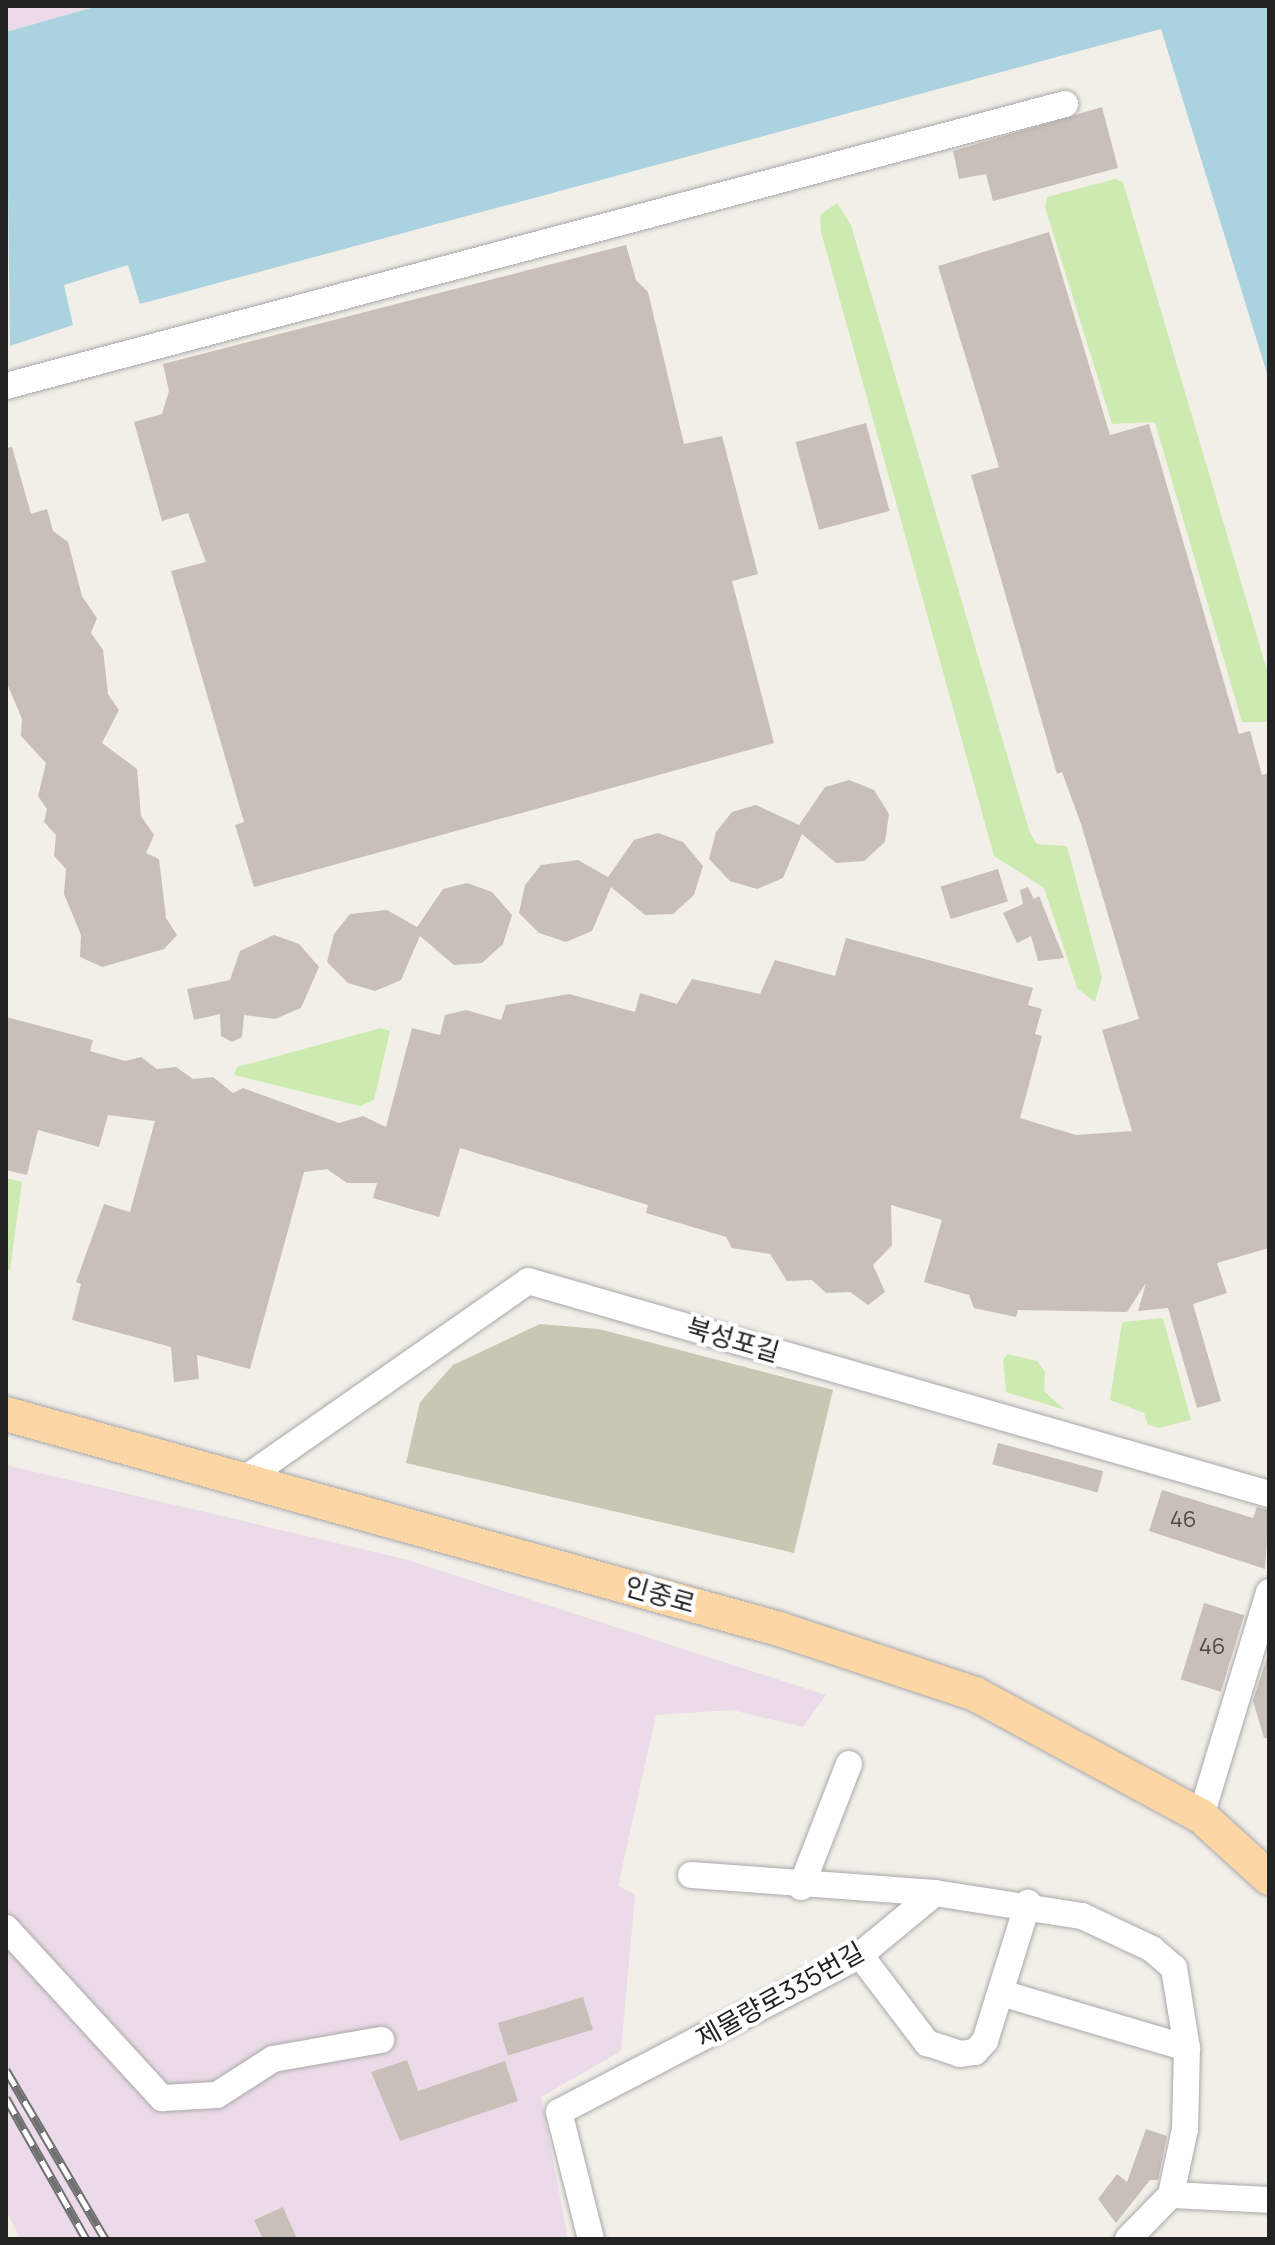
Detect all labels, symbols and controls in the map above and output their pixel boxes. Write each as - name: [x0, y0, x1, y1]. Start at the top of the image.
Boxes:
- street label: 북성포길: [683, 1312, 783, 1368]
- house number: 46: [1170, 1507, 1196, 1533]
- street label: 인중로: [621, 1570, 699, 1620]
- house number: 46: [1199, 1634, 1225, 1660]
- street label: 제물량로335번길: [691, 1936, 869, 2054]

